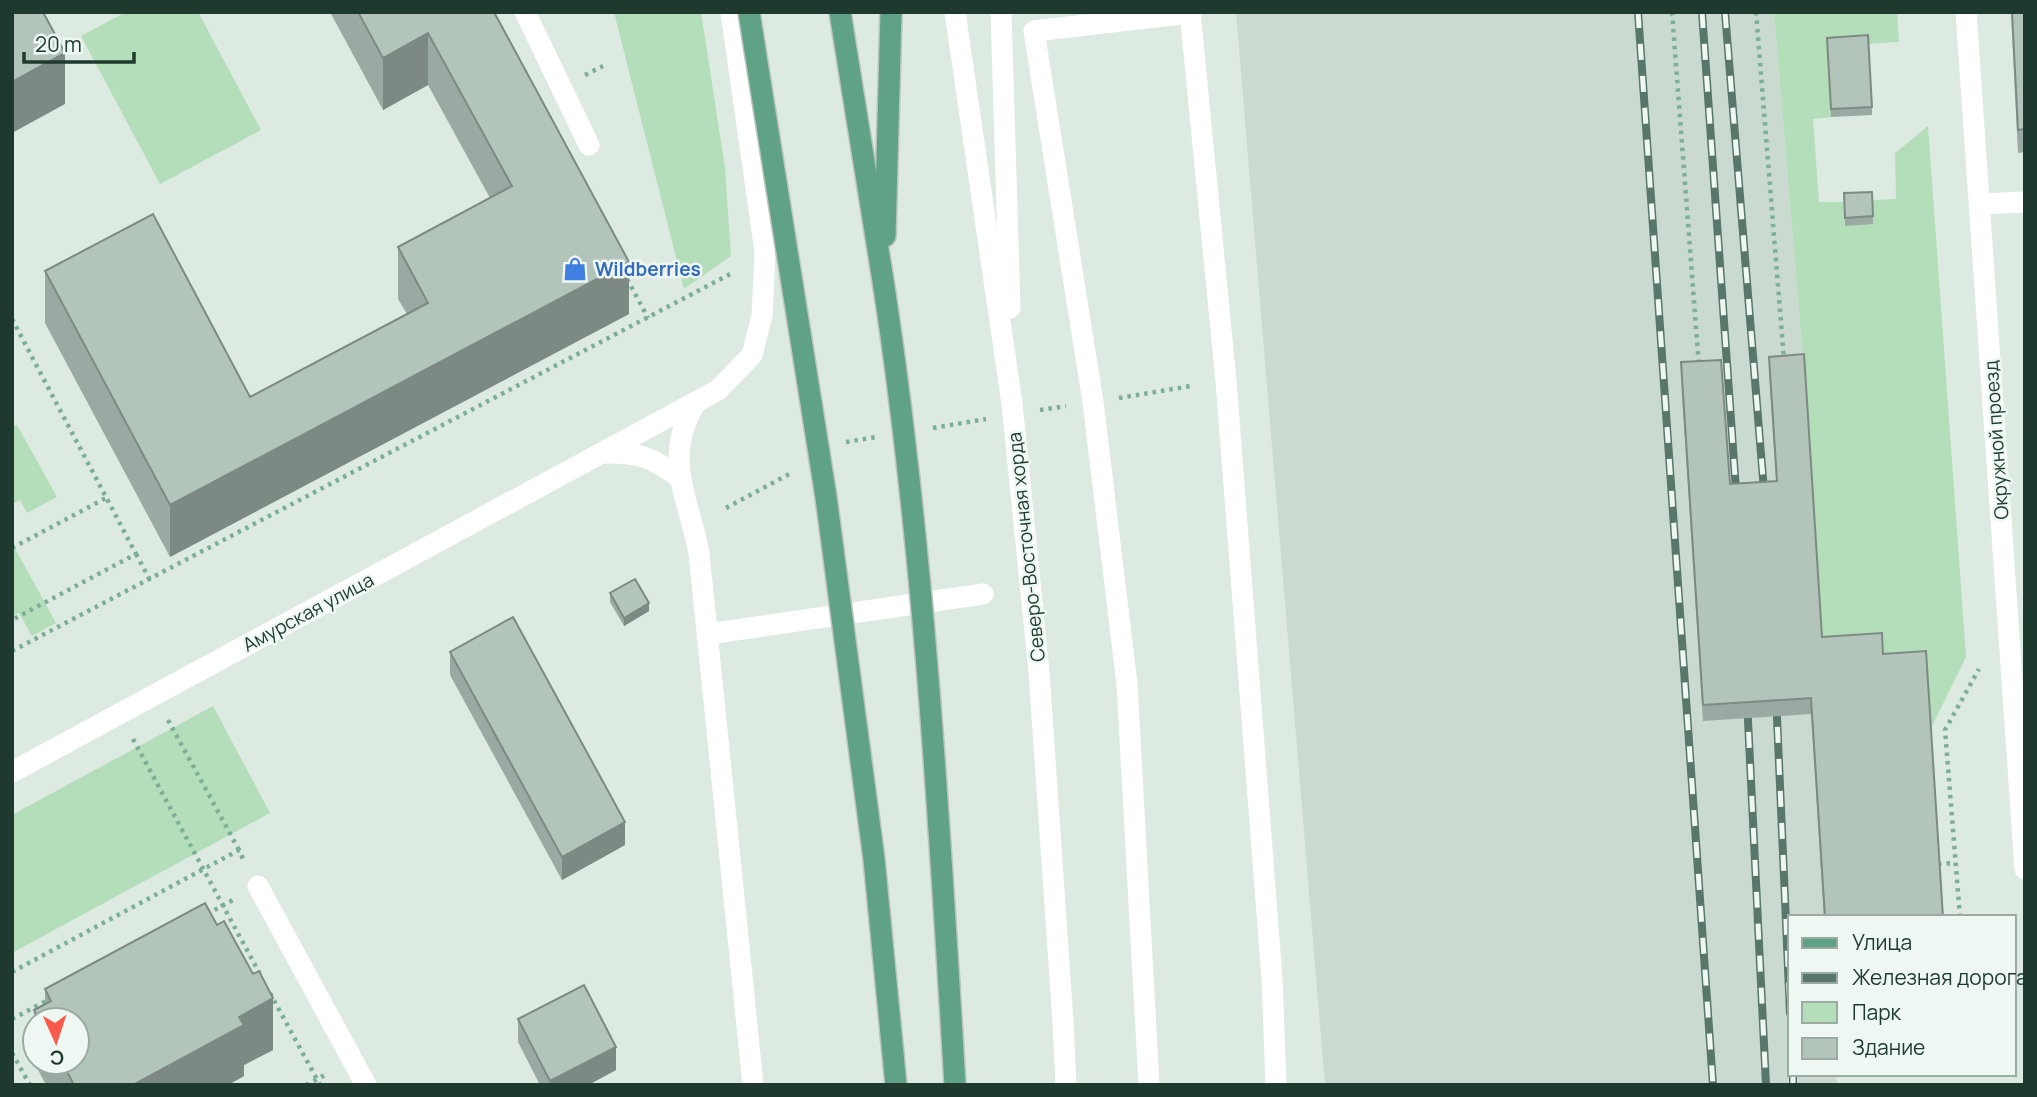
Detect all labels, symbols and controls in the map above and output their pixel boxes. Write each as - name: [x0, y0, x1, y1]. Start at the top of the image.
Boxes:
- scale bar: [24, 21, 135, 65]
- text: 20 m: [35, 30, 82, 58]
- shop icon: Wildberries: [561, 255, 589, 283]
- place label: Wildberries: [595, 256, 701, 282]
- street label: Окружной проезд: [1977, 360, 2015, 520]
- street label: Северо-Восточная хорда: [1001, 431, 1051, 663]
- street label: Амурская улица: [238, 567, 378, 657]
- legend: [1788, 915, 2016, 1076]
- text: Улица: [1852, 928, 1912, 956]
- text: Железная дорога: [1852, 963, 2028, 991]
- text: Парк: [1852, 998, 1902, 1026]
- north arrow: [21, 1006, 91, 1076]
- text: Здание: [1852, 1033, 1925, 1061]
- text: С: [49, 1045, 65, 1071]

